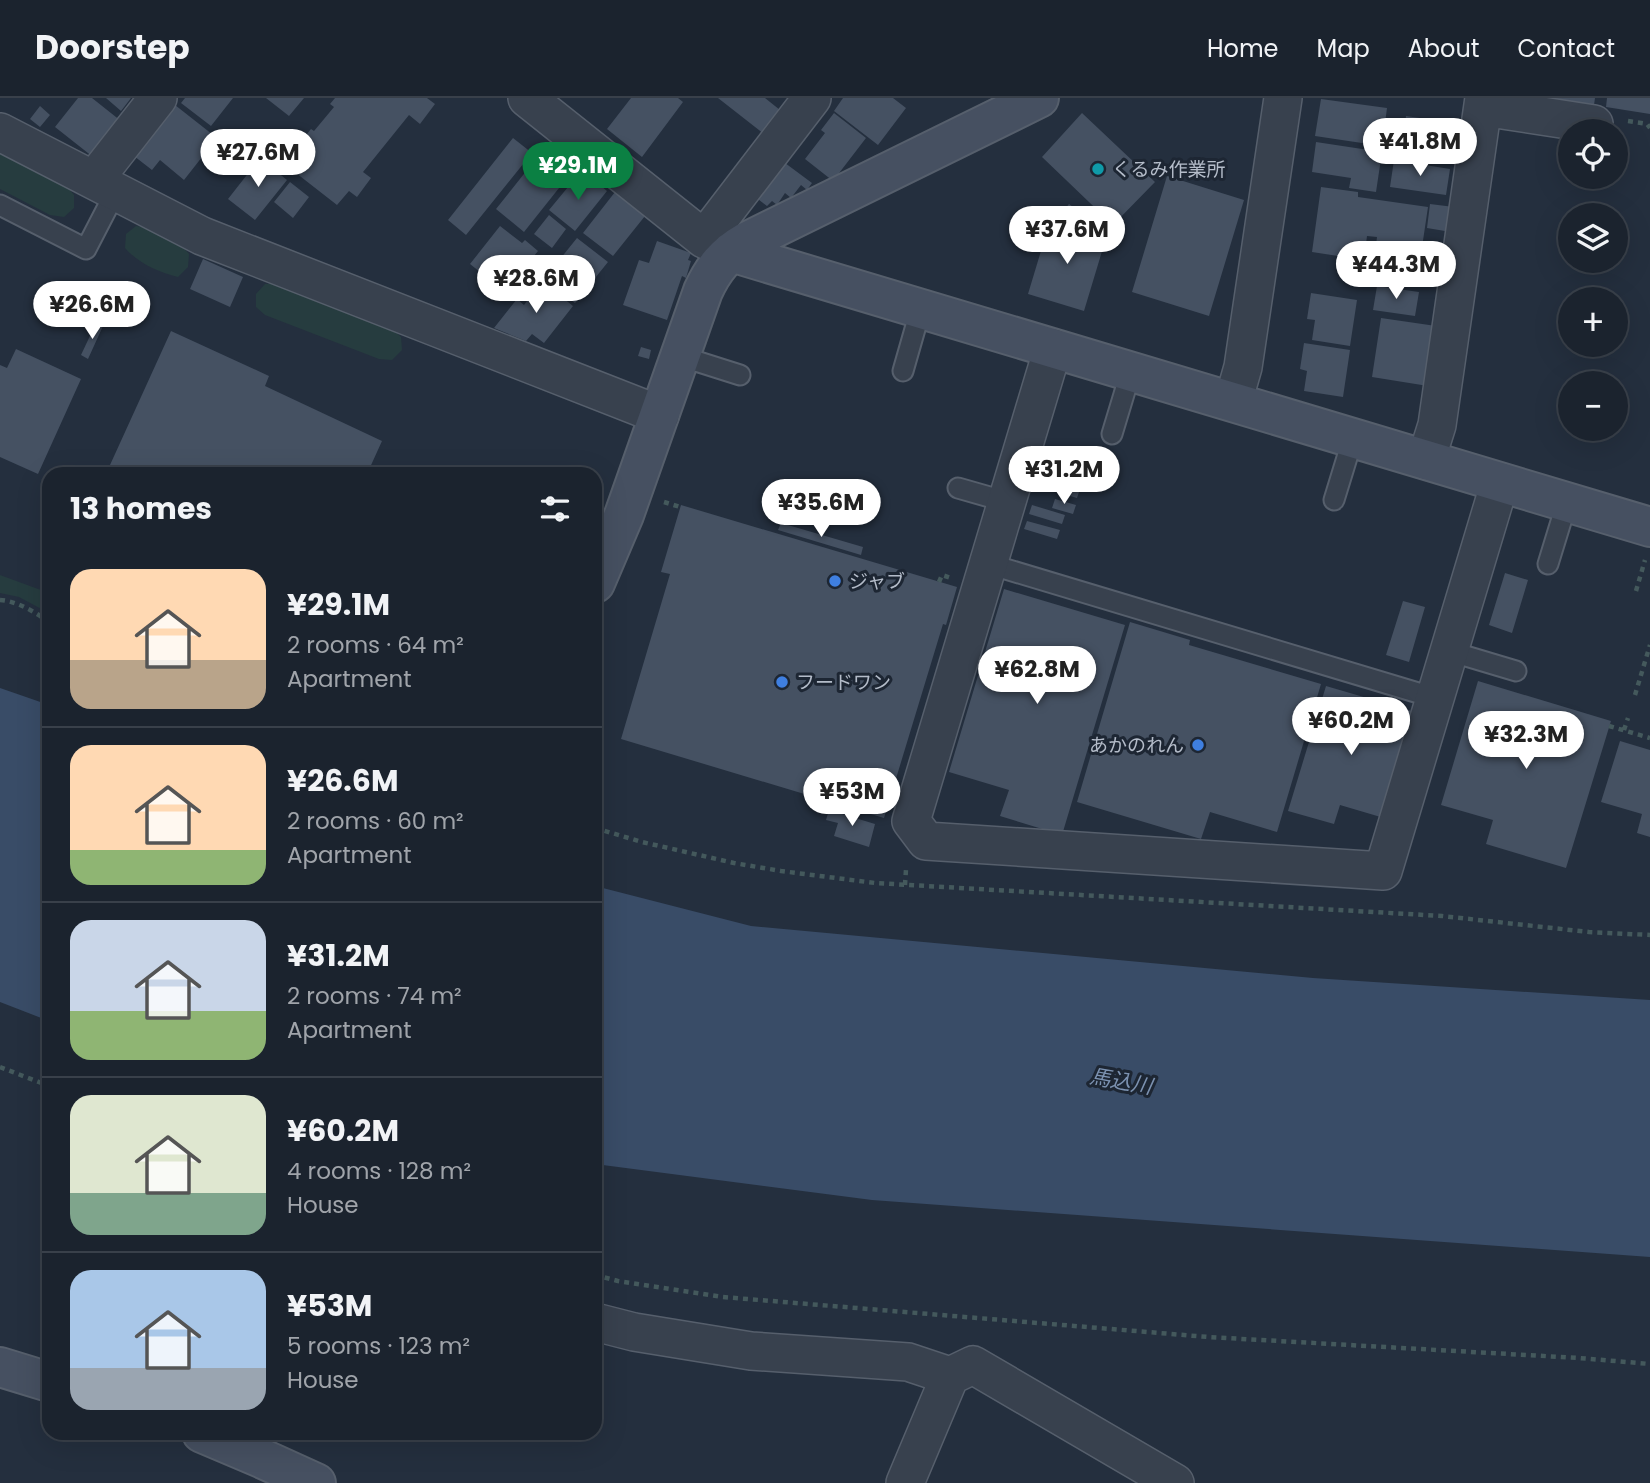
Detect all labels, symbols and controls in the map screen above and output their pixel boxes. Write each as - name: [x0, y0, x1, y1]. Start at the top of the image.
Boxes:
- text: Doorstep: [35, 24, 190, 71]
- text: Home: [1207, 32, 1279, 65]
- text: Map: [1317, 32, 1370, 65]
- text: About: [1408, 32, 1479, 65]
- text: Contact: [1517, 32, 1615, 65]
- pin: ¥41.8M: [1363, 118, 1477, 178]
- map controls: [1558, 119, 1628, 441]
- button: locate: [1558, 119, 1628, 189]
- text: ¥41.8M: [1379, 125, 1461, 157]
- pin: ¥27.6M: [201, 130, 315, 189]
- text: ¥27.6M: [216, 136, 300, 168]
- pin: ¥29.1M: [521, 142, 635, 202]
- text: ¥29.1M: [539, 149, 617, 181]
- place label: くるみ作業所: [1112, 156, 1226, 183]
- marker: くるみ作業所: [1090, 161, 1106, 177]
- button: layers: [1558, 203, 1628, 273]
- pin: ¥37.6M: [1010, 206, 1124, 266]
- text: ¥37.6M: [1025, 213, 1109, 245]
- pin: ¥44.3M: [1339, 242, 1453, 301]
- text: ¥44.3M: [1352, 248, 1440, 280]
- pin: ¥28.6M: [479, 256, 593, 315]
- text: ¥28.6M: [493, 262, 579, 294]
- pin: ¥26.6M: [35, 282, 149, 341]
- button: +: [1558, 287, 1628, 357]
- text: ¥26.6M: [49, 288, 135, 320]
- button: −: [1558, 371, 1628, 441]
- pin: ¥31.2M: [1007, 446, 1121, 506]
- text: ¥31.2M: [1025, 453, 1103, 485]
- pin: ¥35.6M: [764, 480, 878, 539]
- text: ¥35.6M: [778, 486, 864, 518]
- text: 13 homes: [70, 487, 212, 530]
- icon: filters: [536, 490, 574, 528]
- place label: ジャブ: [849, 568, 905, 595]
- marker: ジャブ: [827, 573, 843, 589]
- text: ¥29.1M: [287, 583, 390, 626]
- icon: home: [126, 597, 210, 681]
- text: 2 rooms · 64 m²: [287, 629, 464, 661]
- pin: ¥62.8M: [980, 646, 1094, 706]
- text: ¥62.8M: [994, 653, 1080, 685]
- text: Apartment: [287, 663, 412, 695]
- place label: フードワン: [796, 669, 891, 696]
- marker: フードワン: [774, 674, 790, 690]
- pin: ¥60.2M: [1294, 698, 1408, 757]
- text: ¥60.2M: [1308, 704, 1394, 736]
- pin: ¥32.3M: [1469, 712, 1583, 771]
- text: ¥32.3M: [1484, 718, 1568, 750]
- place label: あかのれん: [1089, 732, 1184, 759]
- marker: あかのれん: [1190, 737, 1206, 753]
- text: ¥26.6M: [287, 759, 398, 802]
- pin: ¥53M: [811, 768, 893, 828]
- icon: home: [126, 773, 210, 857]
- text: ¥53M: [819, 775, 885, 807]
- text: 2 rooms · 60 m²: [287, 805, 464, 837]
- text: Apartment: [287, 839, 412, 871]
- text: ¥31.2M: [287, 934, 390, 977]
- icon: home: [126, 948, 210, 1032]
- text: 2 rooms · 74 m²: [287, 980, 462, 1012]
- text: Apartment: [287, 1014, 412, 1046]
- water label: 馬込川: [1087, 1061, 1157, 1101]
- text: ¥60.2M: [287, 1109, 399, 1152]
- icon: home: [126, 1123, 210, 1207]
- text: 4 rooms · 128 m²: [287, 1155, 471, 1187]
- text: House: [287, 1189, 359, 1221]
- text: ¥53M: [287, 1284, 372, 1327]
- icon: home: [126, 1298, 210, 1382]
- text: 5 rooms · 123 m²: [287, 1330, 470, 1362]
- text: House: [287, 1364, 359, 1396]

